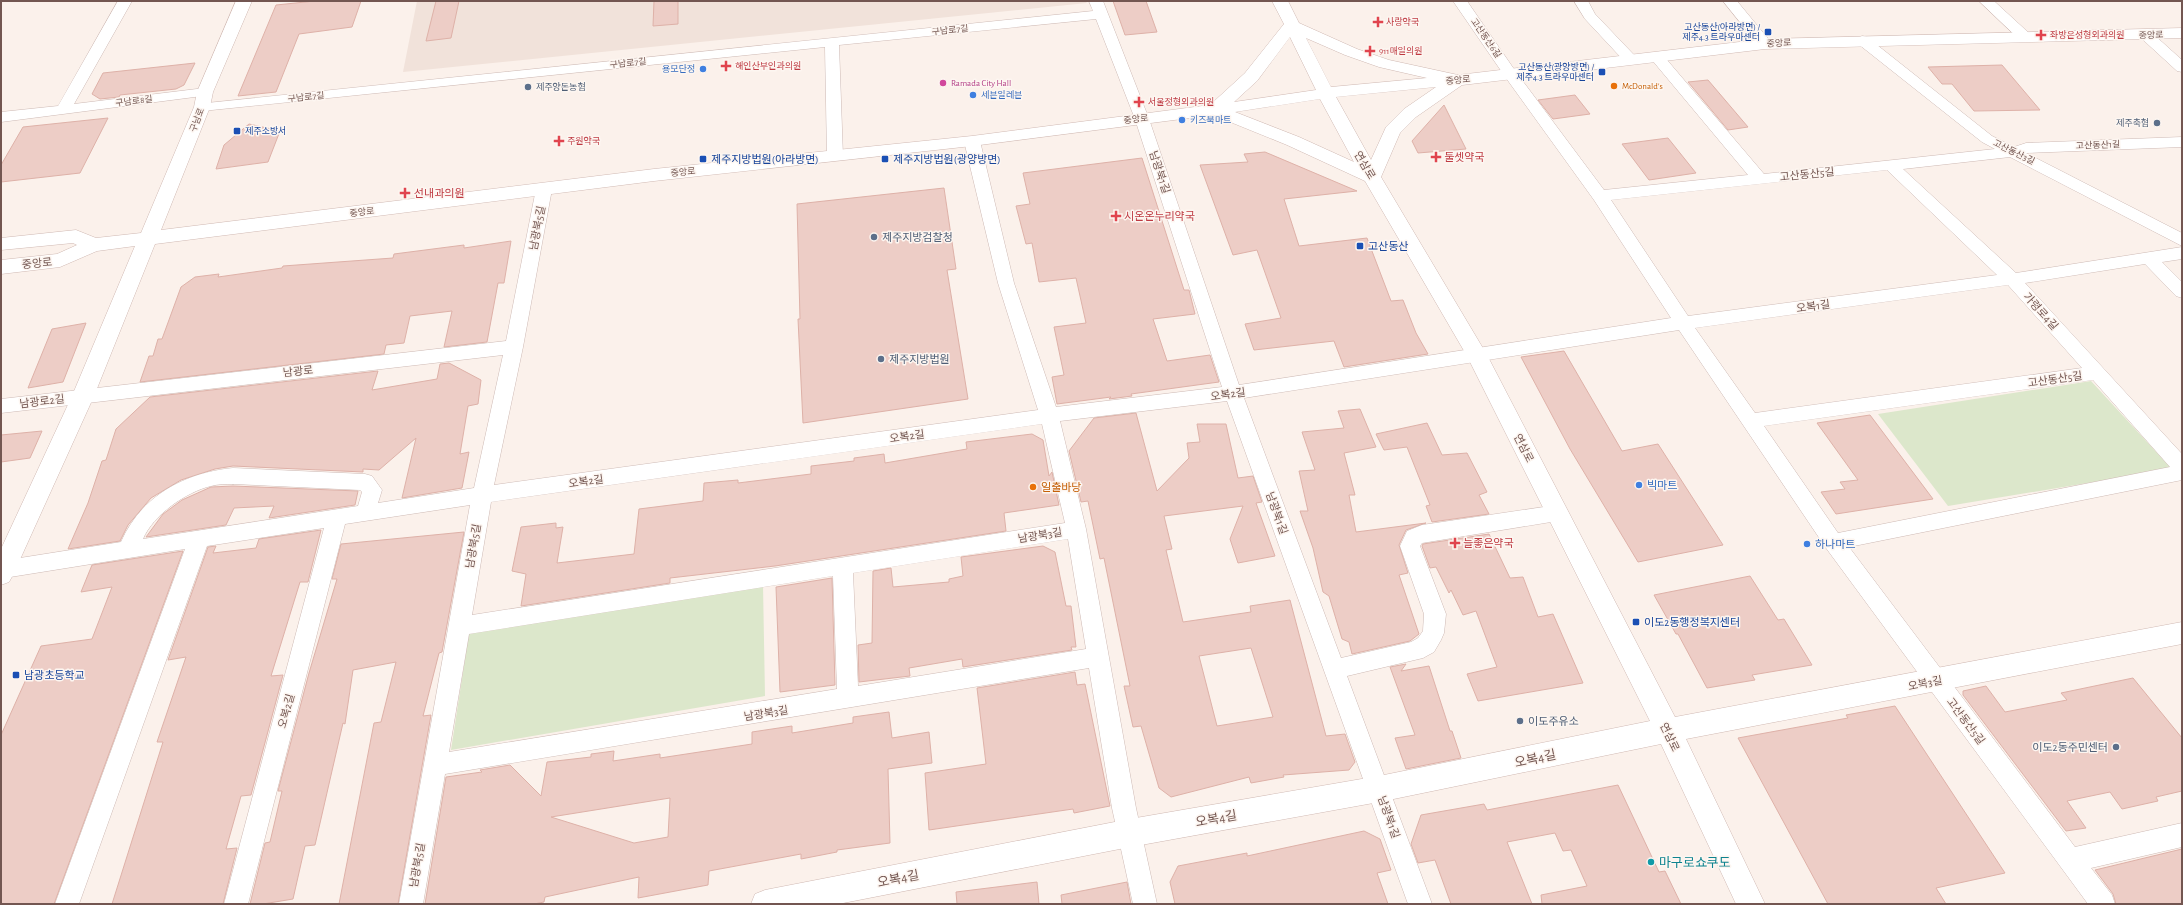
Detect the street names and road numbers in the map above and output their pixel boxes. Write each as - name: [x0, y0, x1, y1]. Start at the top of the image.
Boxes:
- street label: 고산동산6길: [1469, 16, 1503, 60]
- street label: 구남로7길: [931, 23, 969, 37]
- street label: 중앙로: [2138, 30, 2164, 40]
- street label: 중앙로: [1766, 37, 1792, 49]
- street label: 구남로7길: [609, 56, 647, 70]
- street label: 중앙로: [1445, 74, 1471, 86]
- street label: 구남로7길: [287, 90, 325, 104]
- street label: 구남로8길: [115, 94, 153, 108]
- street label: 구남로: [188, 107, 206, 133]
- street label: 중앙로: [1123, 113, 1149, 125]
- street label: 고산동산3길: [1992, 138, 2036, 166]
- street label: 고산동산1길: [2076, 139, 2120, 151]
- street label: 남광북1길: [1147, 149, 1172, 195]
- street label: 연삼로: [1352, 149, 1377, 181]
- street label: 중앙로: [670, 166, 696, 178]
- street label: 고산동산5길: [1779, 166, 1835, 183]
- street label: 남광북5길: [528, 205, 547, 251]
- street label: 중앙로: [349, 206, 375, 218]
- street label: 중앙로: [21, 256, 53, 271]
- street label: 가령로4길: [2021, 291, 2060, 332]
- street label: 오복1길: [1795, 299, 1831, 314]
- street label: 남광로: [282, 364, 314, 379]
- street label: 고산동산5길: [2027, 370, 2083, 389]
- street label: 오복2길: [1210, 387, 1246, 402]
- street label: 남광로2길: [19, 393, 65, 410]
- street label: 오복2길: [889, 429, 925, 444]
- street label: 연삼로: [1512, 432, 1535, 464]
- street label: 오복2길: [568, 474, 604, 489]
- street label: 남광북1길: [1264, 490, 1289, 536]
- street label: 남광북5길: [464, 523, 483, 569]
- street label: 남광북3길: [1017, 527, 1063, 544]
- street label: 오복3길: [1907, 675, 1943, 692]
- street label: 오복2길: [277, 693, 296, 730]
- street label: 고산동산5길: [1945, 696, 1987, 747]
- street label: 남광북3길: [743, 705, 789, 722]
- street label: 연삼로: [1658, 721, 1681, 753]
- street label: 오복4길: [1513, 748, 1557, 770]
- street label: 남광북1길: [1376, 794, 1401, 840]
- street label: 오복4길: [1194, 808, 1238, 830]
- street label: 남광북5길: [408, 842, 427, 888]
- street label: 오복4길: [876, 868, 920, 890]

